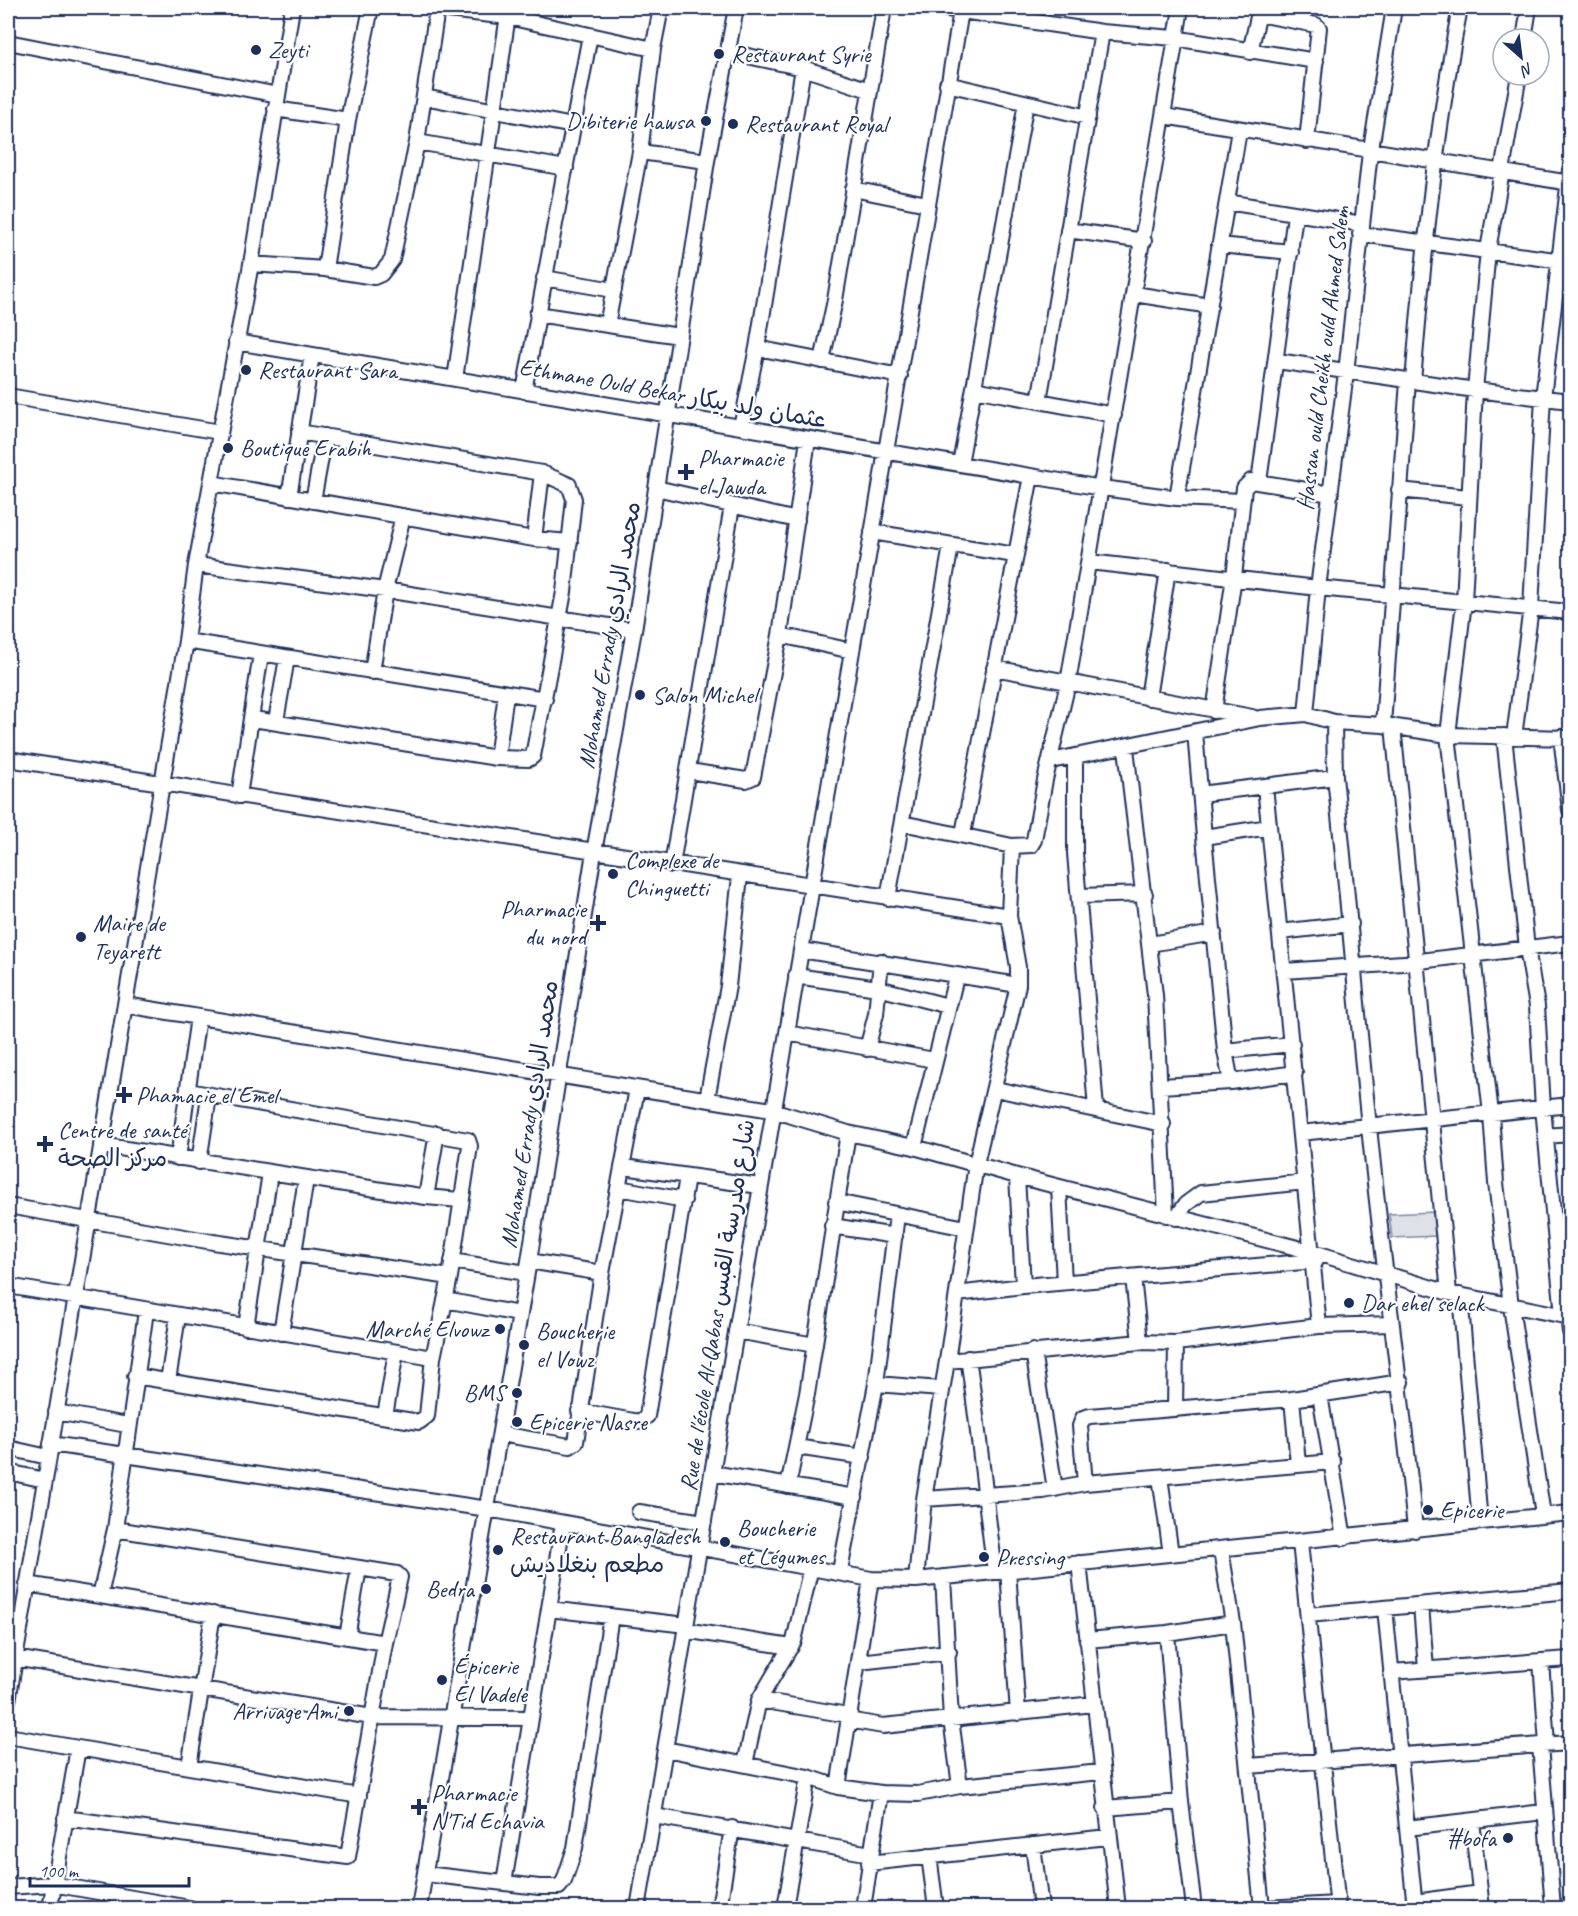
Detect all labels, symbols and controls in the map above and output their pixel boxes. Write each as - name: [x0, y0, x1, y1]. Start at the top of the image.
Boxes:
- north arrow: [1491, 27, 1551, 87]
- place label: Zeyti: [268, 35, 310, 65]
- place label: Restaurant Syrie: [731, 39, 873, 69]
- marker: Zeyti: [249, 43, 263, 57]
- marker: Restaurant Syrie: [712, 47, 726, 61]
- text: N: [1516, 58, 1537, 82]
- place label: Dibiterie hawsa: [566, 106, 696, 136]
- place label: Restaurant Royal: [745, 109, 891, 139]
- marker: Dibiterie hawsa: [699, 114, 713, 128]
- marker: Restaurant Royal: [726, 117, 740, 131]
- street label: Hassan ould Cheikh ould Ahmed Salem: [1289, 204, 1357, 512]
- street label: Ethmane Ould Bekar عثمان ولد بيكار: [517, 351, 829, 435]
- place label: Restaurant Sara: [258, 355, 399, 385]
- marker: Restaurant Sara: [239, 363, 253, 377]
- place label: Boutique Erabih: [240, 433, 372, 463]
- marker: Boutique Erabih: [221, 441, 235, 455]
- place label: Pharmacie el Jawda: [698, 443, 786, 501]
- marker: Pharmacie el Jawda: [679, 465, 693, 479]
- street label: Mohamed Errady محمد الرادي: [571, 499, 649, 771]
- place label: Salon Michel: [652, 680, 761, 710]
- marker: Salon Michel: [633, 688, 647, 702]
- place label: Complexe de Chinguetti: [625, 845, 720, 903]
- marker: Complexe de Chinguetti: [606, 867, 620, 881]
- place label: Pharmacie du nord: [500, 894, 590, 952]
- place label: Maire de Teyarett: [93, 908, 167, 966]
- marker: Pharmacie du nord: [591, 916, 605, 930]
- marker: Maire de Teyarett: [74, 930, 88, 944]
- street label: Mohamed Errady محمد الرادي: [493, 978, 567, 1250]
- place label: Phamacie el Emel: [136, 1080, 281, 1110]
- marker: Phamacie el Emel: [117, 1088, 131, 1102]
- place label: Centre de santé مركز الصحة: [58, 1115, 191, 1173]
- street label: Rue de l'école Al-Qabas شارع مدرسة القبس: [673, 1117, 763, 1493]
- marker: Centre de santé مركز الصحة: [36, 1135, 54, 1153]
- place label: Dar ehel selack: [1361, 1288, 1486, 1318]
- marker: Dar ehel selack: [1342, 1296, 1356, 1310]
- place label: Marché Elvowz: [366, 1314, 490, 1344]
- place label: Boucherie el Vowz: [536, 1316, 616, 1374]
- marker: Marché Elvowz: [493, 1322, 507, 1336]
- marker: Boucherie el Vowz: [517, 1338, 531, 1352]
- place label: BMS: [464, 1378, 508, 1408]
- marker: BMS: [510, 1386, 524, 1400]
- place label: Epicerie Nasre: [529, 1407, 649, 1437]
- marker: Epicerie Nasre: [510, 1415, 524, 1429]
- place label: Epicerie: [1440, 1495, 1506, 1525]
- marker: Epicerie: [1421, 1503, 1435, 1517]
- place label: Boucherie et Légumes: [737, 1513, 826, 1571]
- place label: Restaurant Bangladesh مطعم بنغلاديش: [510, 1521, 701, 1582]
- marker: Boucherie et Légumes: [718, 1535, 732, 1549]
- place label: Pressing: [996, 1542, 1066, 1572]
- marker: Restaurant Bangladesh مطعم بنغلاديش: [491, 1543, 505, 1557]
- marker: Pressing: [977, 1550, 991, 1564]
- place label: Bedra: [426, 1574, 475, 1604]
- marker: Bedra: [479, 1582, 493, 1596]
- place label: Épicerie El Vadele: [454, 1651, 529, 1709]
- marker: Épicerie El Vadele: [435, 1673, 449, 1687]
- place label: Arrivage Ami: [233, 1696, 340, 1726]
- marker: Arrivage Ami: [342, 1704, 356, 1718]
- place label: Pharmacie N'Tid Echavia: [431, 1778, 545, 1836]
- marker: Pharmacie N'Tid Echavia: [412, 1800, 426, 1814]
- place label: #bofa: [1447, 1823, 1497, 1853]
- marker: #bofa: [1501, 1831, 1515, 1845]
- scale bar: [30, 1850, 189, 1888]
- text: 100 m: [39, 1860, 80, 1882]

